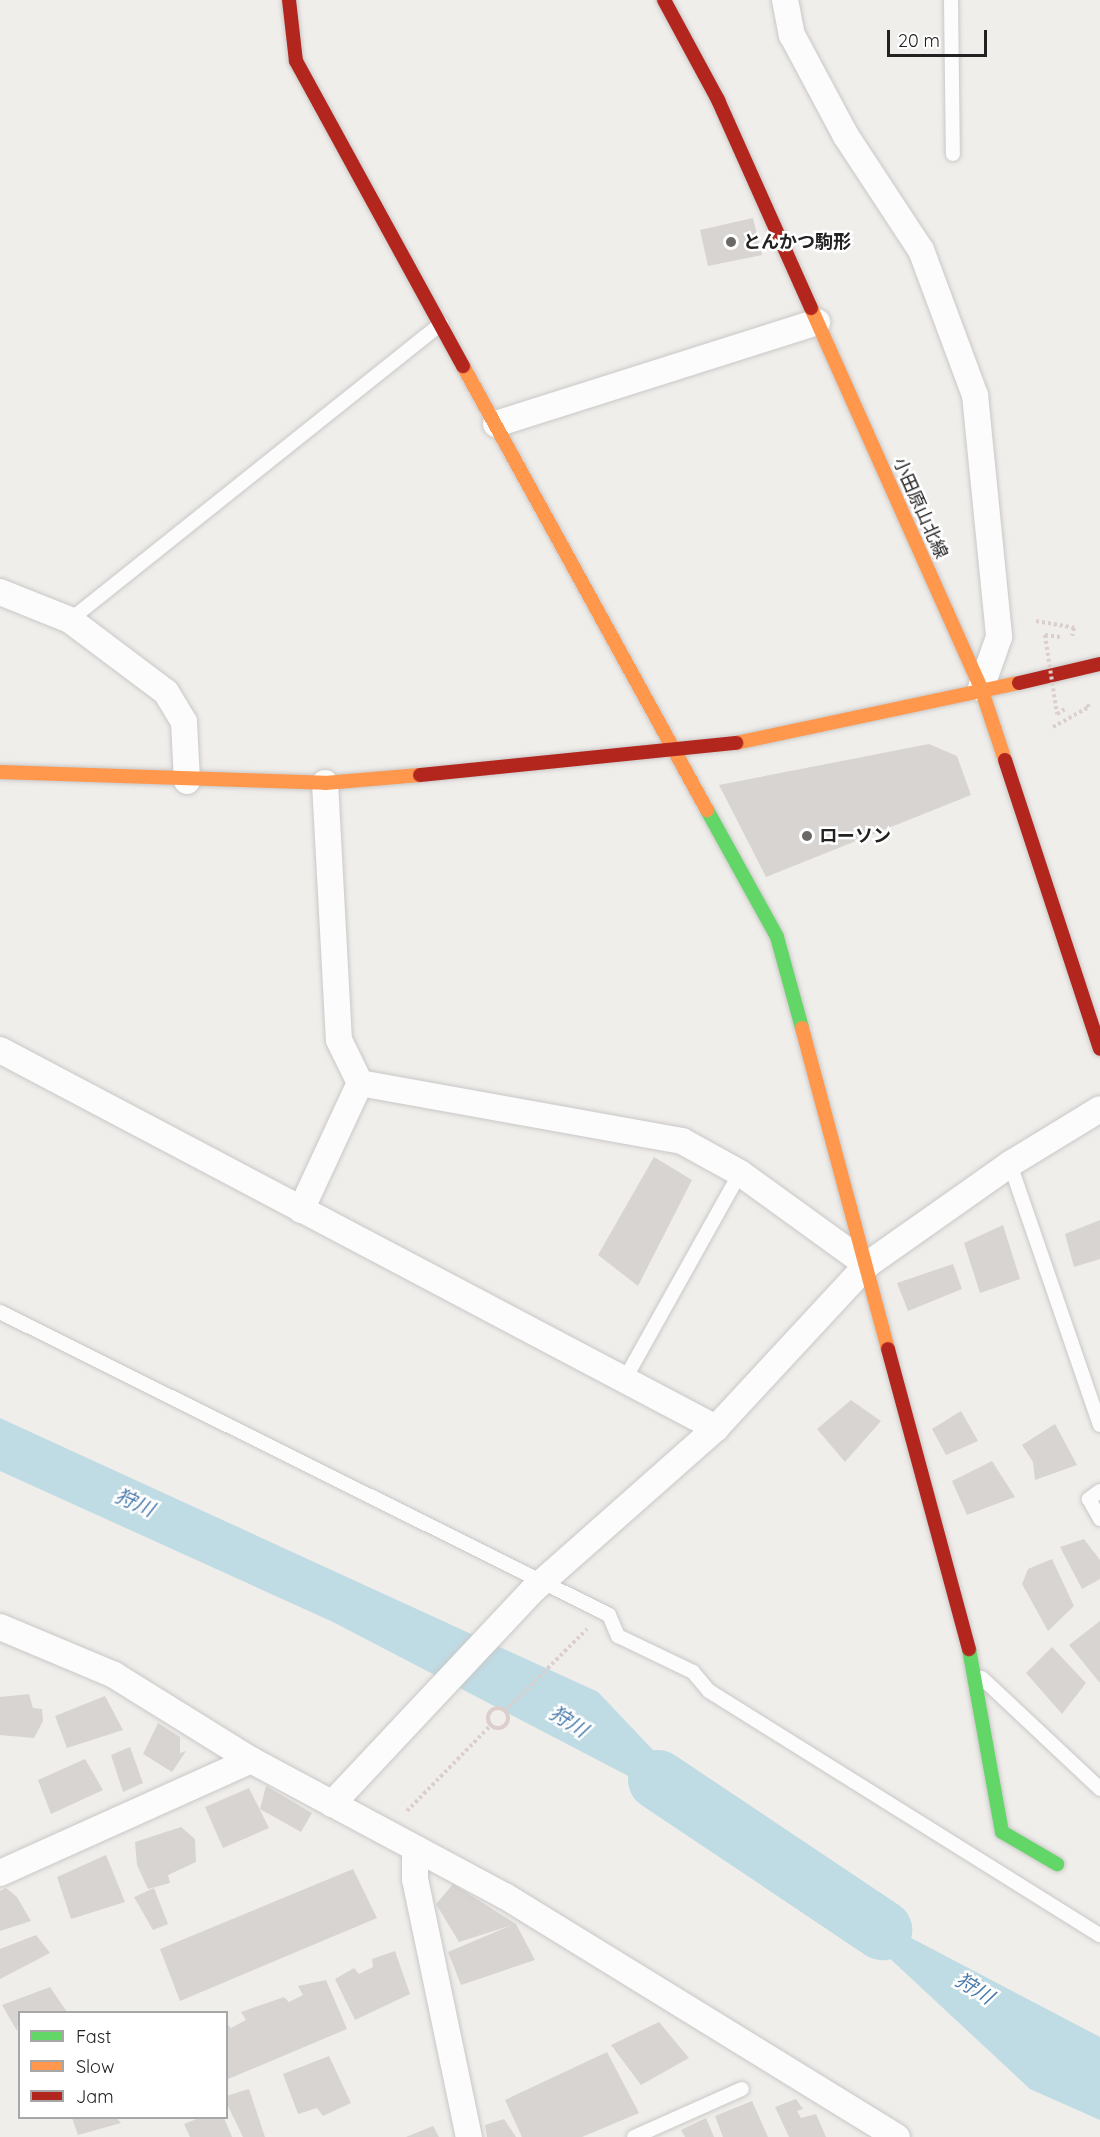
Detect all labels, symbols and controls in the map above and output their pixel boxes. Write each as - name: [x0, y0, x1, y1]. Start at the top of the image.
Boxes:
- scale bar: [890, 18, 990, 56]
- text: 20 m: [898, 29, 940, 52]
- place label: とんかつ駒形: [743, 231, 851, 253]
- marker: とんかつ駒形: [724, 235, 738, 249]
- street label: 小田原山北線: [888, 454, 952, 562]
- place label: ローソン: [819, 825, 891, 847]
- marker: ローソン: [800, 829, 814, 843]
- water label: 狩川: [112, 1483, 158, 1521]
- water label: 狩川: [546, 1700, 592, 1742]
- water label: 狩川: [952, 1967, 998, 2009]
- legend: [18, 2011, 228, 2119]
- text: Fast: [76, 2025, 111, 2048]
- text: Slow: [76, 2055, 114, 2078]
- text: Jam: [76, 2085, 114, 2108]

